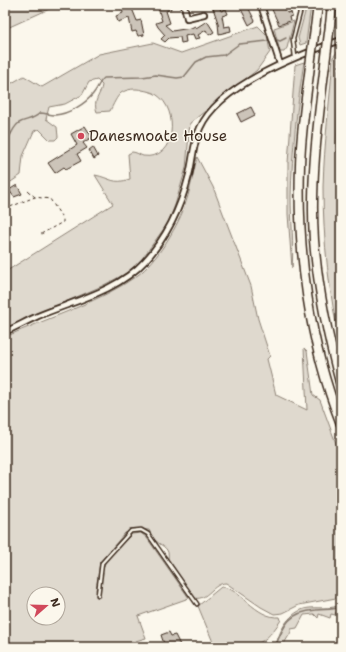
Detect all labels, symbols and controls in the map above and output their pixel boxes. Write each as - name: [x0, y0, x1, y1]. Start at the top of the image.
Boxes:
- place label: Danesmoate House: [89, 126, 227, 146]
- marker: Danesmoate House: [76, 131, 86, 141]
- north arrow: [26, 586, 66, 626]
- text: N: [46, 596, 64, 610]

